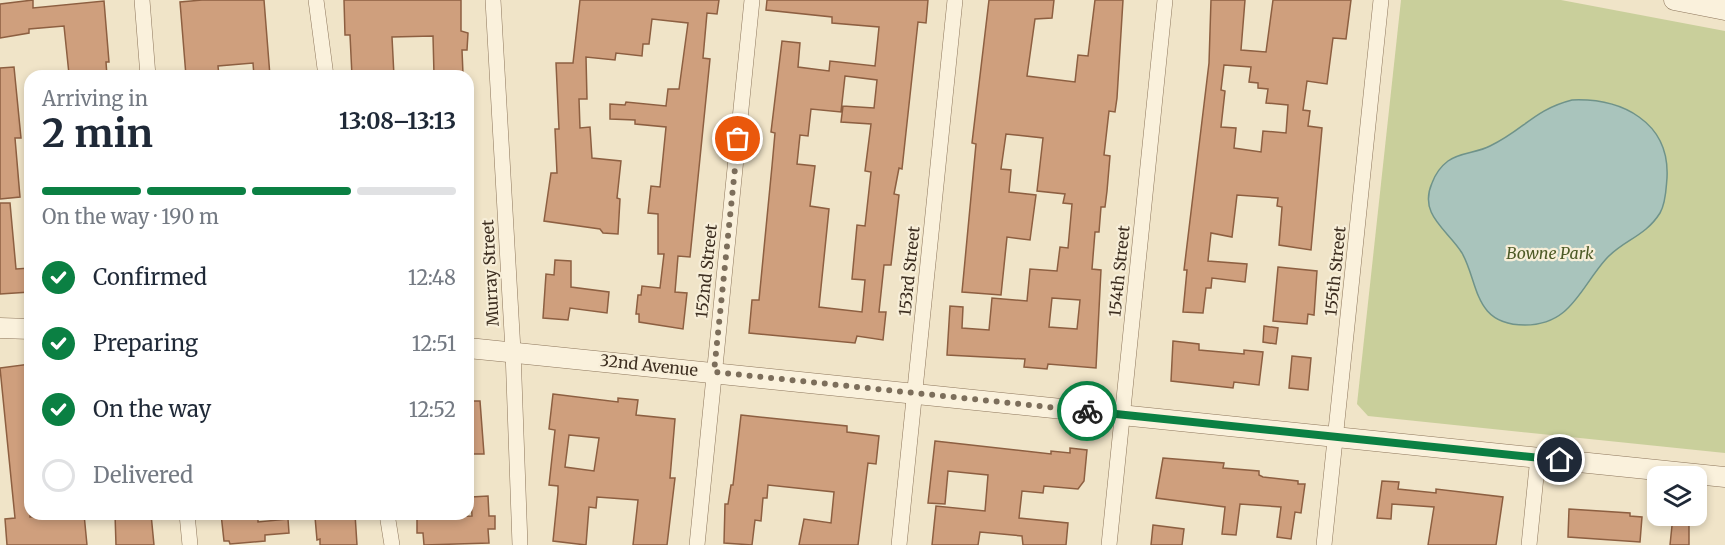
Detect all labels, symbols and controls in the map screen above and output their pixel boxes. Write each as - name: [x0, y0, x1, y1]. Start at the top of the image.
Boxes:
- text: Arriving in: [42, 86, 148, 111]
- text: 13:08–13:13: [339, 107, 456, 135]
- text: 2 min: [42, 109, 153, 158]
- pin: [712, 113, 763, 164]
- icon: bag: [721, 122, 754, 155]
- text: On the way · 190 m: [42, 204, 219, 229]
- street label: Murray Street: [477, 218, 503, 327]
- street label: 152nd Street: [691, 222, 721, 319]
- street label: 153rd Street: [894, 224, 924, 317]
- street label: 154th Street: [1104, 224, 1134, 318]
- street label: 155th Street: [1320, 224, 1350, 317]
- park label: Bowne Park: [1506, 243, 1594, 263]
- icon: check: [42, 261, 75, 294]
- text: Confirmed: [93, 263, 207, 291]
- text: 12:48: [408, 265, 456, 290]
- icon: check: [42, 327, 75, 360]
- text: Preparing: [93, 329, 198, 357]
- text: 12:51: [412, 331, 456, 356]
- street label: 32nd Avenue: [599, 350, 699, 380]
- courier: [1057, 381, 1117, 441]
- icon: check: [42, 393, 75, 426]
- text: On the way: [93, 395, 211, 423]
- icon: bike: [1071, 395, 1104, 428]
- text: 12:52: [409, 397, 456, 422]
- pin: [1534, 434, 1585, 485]
- icon: home: [1543, 443, 1576, 476]
- text: Delivered: [93, 461, 193, 489]
- map controls: [1647, 466, 1707, 526]
- button: layers: [1647, 466, 1707, 526]

